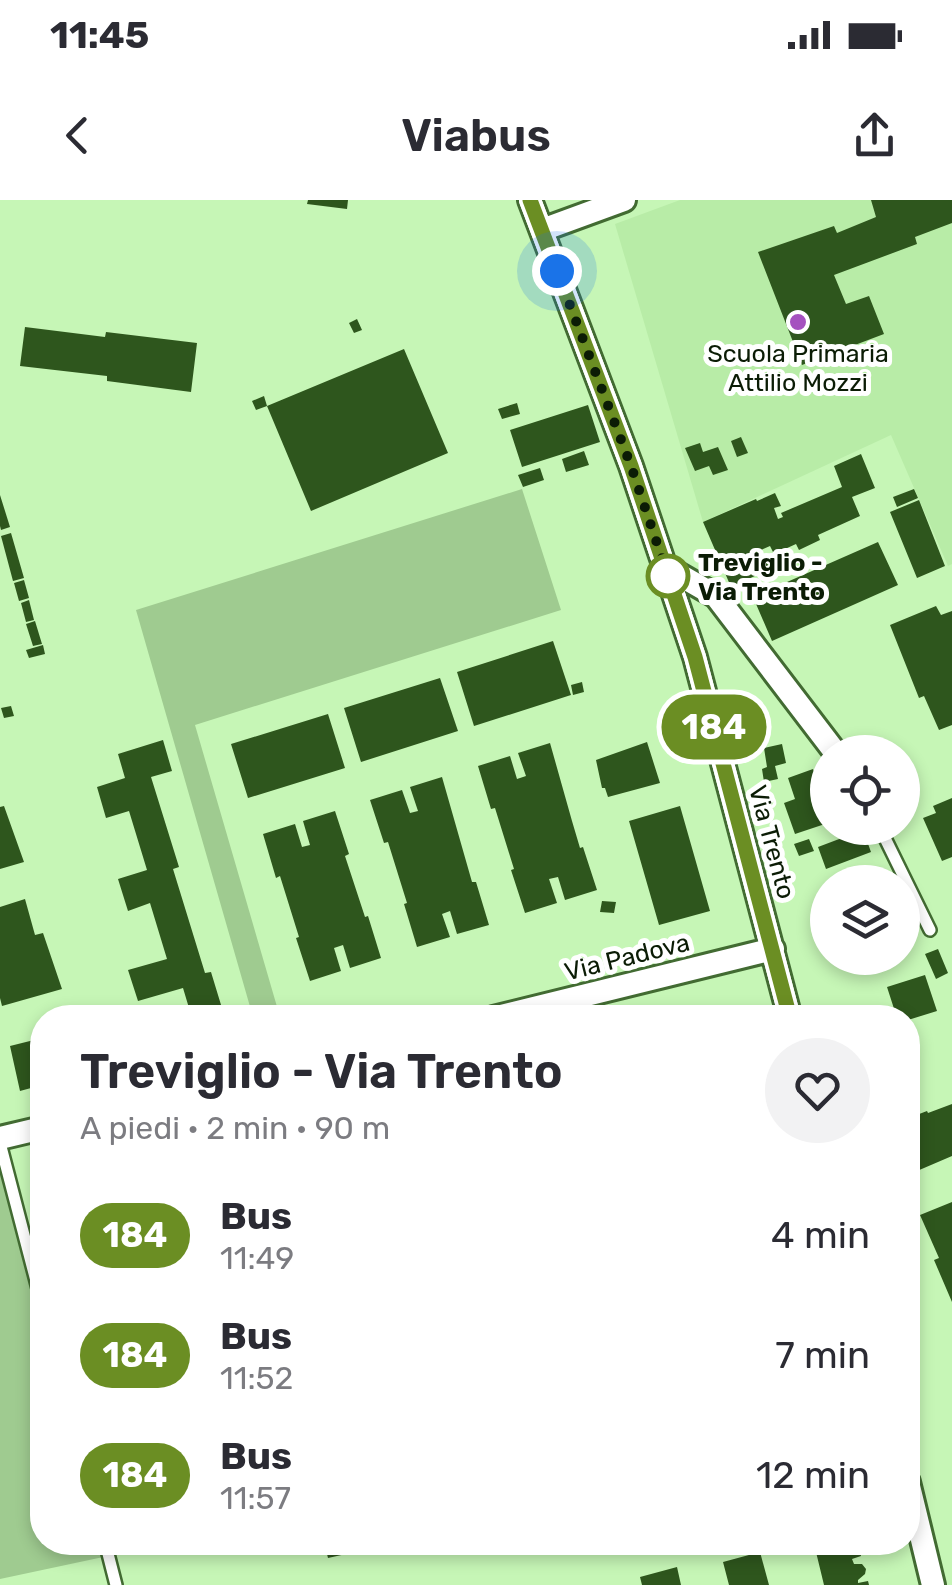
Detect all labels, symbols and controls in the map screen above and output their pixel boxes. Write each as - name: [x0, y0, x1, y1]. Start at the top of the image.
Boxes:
- text: 11:45: [50, 12, 149, 58]
- icon: back: [50, 108, 105, 163]
- icon: share: [847, 108, 902, 163]
- text: Viabus: [401, 109, 551, 162]
- your location: [532, 246, 582, 296]
- marker: Scuola Primaria Attilio Mozzi: [787, 311, 809, 333]
- place label: Scuola Primaria Attilio Mozzi: [707, 339, 889, 397]
- place label: Treviglio - Via Trento: [698, 548, 825, 606]
- marker: Treviglio - Via Trento: [647, 555, 689, 597]
- line badge: 184: [656, 694, 772, 760]
- text: 184: [682, 706, 747, 748]
- map controls: [810, 735, 920, 975]
- button: locate: [810, 735, 920, 845]
- street label: Via Trento: [743, 782, 801, 902]
- button: layers: [810, 865, 920, 975]
- street label: Via Padova: [561, 927, 693, 987]
- button: heart: [765, 1038, 870, 1143]
- text: Treviglio - Via Trento: [80, 1043, 563, 1100]
- text: A piedi · 2 min · 90 m: [80, 1109, 390, 1147]
- text: Bus: [220, 1193, 292, 1239]
- text: 4 min: [771, 1212, 870, 1258]
- text: 184: [103, 1214, 168, 1256]
- text: 11:49: [220, 1239, 294, 1277]
- text: Bus: [220, 1313, 292, 1359]
- text: 7 min: [775, 1332, 870, 1378]
- text: 184: [103, 1334, 168, 1376]
- text: 11:52: [220, 1359, 293, 1397]
- text: Bus: [220, 1433, 292, 1479]
- text: 12 min: [756, 1452, 870, 1498]
- text: 184: [103, 1454, 168, 1496]
- text: 11:57: [220, 1479, 291, 1517]

